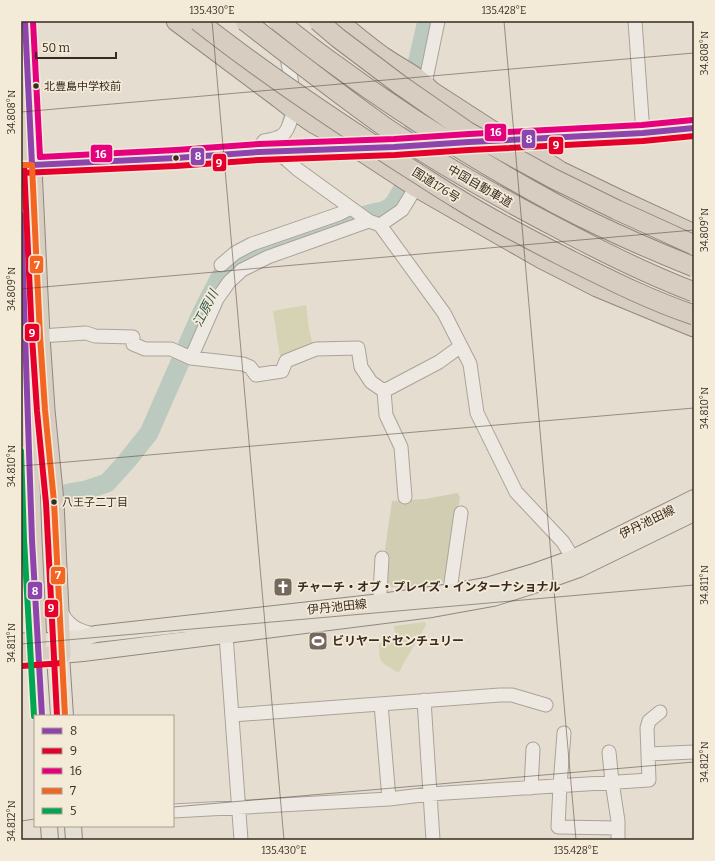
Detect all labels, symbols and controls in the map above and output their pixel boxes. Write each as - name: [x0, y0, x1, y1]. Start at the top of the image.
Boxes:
- text: 135.430°E: [189, 5, 235, 17]
- text: 135.428°E: [482, 5, 526, 17]
- text: 34.808°N: [699, 31, 711, 75]
- scale bar: [36, 34, 116, 60]
- text: 50 m: [42, 41, 71, 55]
- place label: 北豊島中学校前: [44, 80, 121, 93]
- marker: 北豊島中学校前: [31, 81, 41, 91]
- text: 34.808°N: [6, 90, 18, 134]
- line badge: 16: [484, 123, 507, 142]
- text: 16: [490, 126, 502, 139]
- line badge: 8: [521, 129, 536, 149]
- text: 8: [526, 133, 533, 146]
- line badge: 9: [548, 136, 564, 155]
- text: 9: [553, 139, 560, 152]
- line badge: 16: [90, 144, 113, 163]
- line badge: 8: [190, 147, 205, 166]
- text: 16: [95, 148, 107, 161]
- text: 8: [195, 150, 202, 163]
- unlabelled marker: [171, 153, 181, 163]
- line badge: 9: [212, 153, 227, 172]
- text: 9: [216, 157, 223, 170]
- street label: 中国自動車道: [445, 162, 515, 210]
- street label: 国道176号: [410, 165, 462, 205]
- text: 34.809°N: [699, 208, 711, 252]
- line badge: 7: [29, 255, 44, 274]
- text: 7: [34, 259, 40, 272]
- text: 34.809°N: [6, 267, 18, 311]
- water label: 江原川: [190, 286, 222, 329]
- line badge: 9: [24, 323, 40, 342]
- text: 9: [29, 327, 36, 340]
- text: 34.810°N: [699, 387, 711, 429]
- text: 34.810°N: [6, 445, 18, 487]
- place label: 八王子二丁目: [62, 496, 128, 509]
- marker: 八王子二丁目: [49, 497, 59, 507]
- street label: 伊丹池田線: [617, 503, 677, 541]
- text: 34.811°N: [699, 565, 711, 605]
- line badge: 7: [50, 566, 66, 585]
- text: 7: [55, 569, 61, 582]
- church icon: チャーチ・オブ・プレイズ・インターナショナル: [272, 576, 294, 598]
- place label: チャーチ・オブ・プレイズ・インターナショナル: [297, 580, 561, 594]
- line badge: 8: [27, 581, 43, 600]
- text: 8: [32, 585, 39, 598]
- street label: 伊丹池田線: [306, 597, 368, 617]
- line badge: 9: [44, 599, 59, 618]
- text: 9: [48, 602, 55, 615]
- text: 34.811°N: [6, 623, 18, 663]
- sports icon: ビリヤードセンチュリー: [307, 630, 329, 652]
- place label: ビリヤードセンチュリー: [332, 634, 464, 648]
- legend: [34, 715, 174, 827]
- text: 8: [70, 724, 77, 738]
- text: 34.812°N: [699, 741, 711, 783]
- text: 9: [70, 744, 77, 758]
- text: 16: [70, 764, 82, 778]
- text: 7: [70, 784, 76, 798]
- text: 34.812°N: [6, 800, 18, 842]
- text: 5: [70, 804, 76, 818]
- text: 135.430°E: [261, 845, 307, 857]
- text: 135.428°E: [554, 845, 598, 857]

